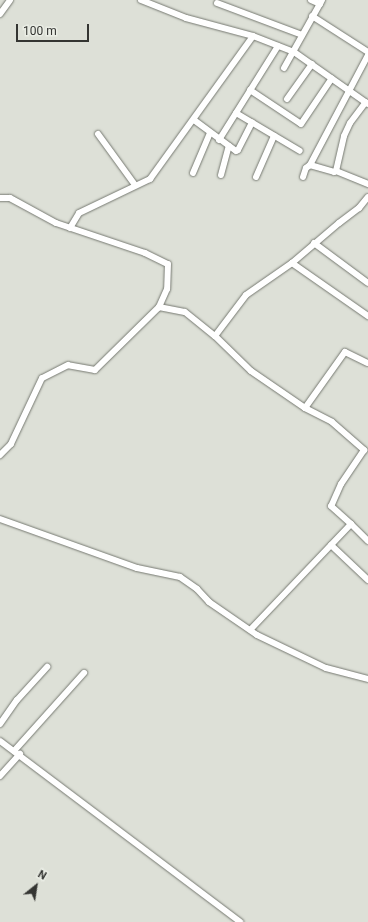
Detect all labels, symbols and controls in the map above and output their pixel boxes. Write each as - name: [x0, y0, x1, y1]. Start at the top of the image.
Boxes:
- scale bar: [18, 16, 91, 42]
- text: 100 m: [23, 24, 57, 38]
- north arrow: [16, 866, 56, 906]
- text: N: [36, 868, 49, 883]

